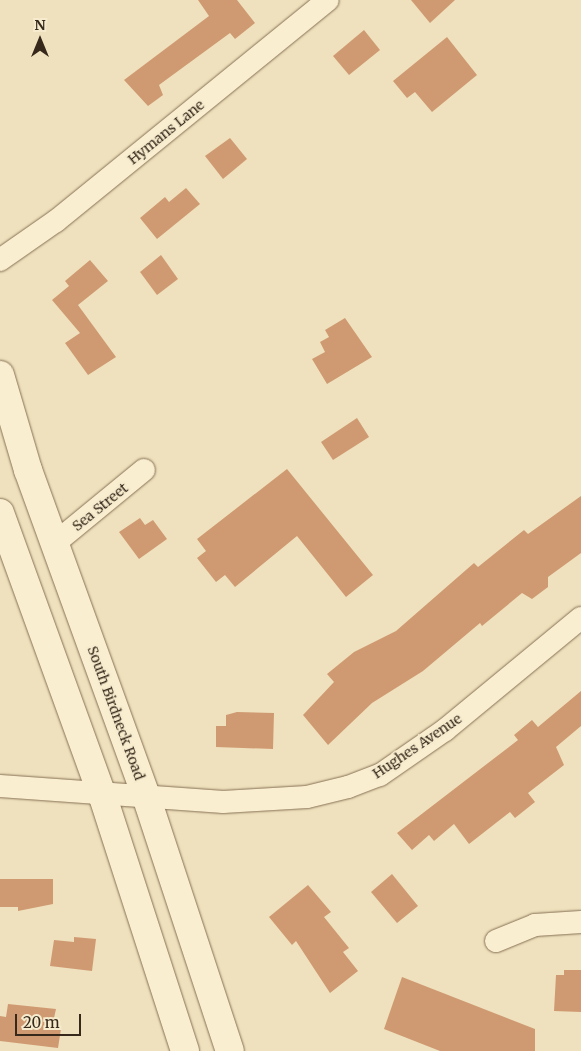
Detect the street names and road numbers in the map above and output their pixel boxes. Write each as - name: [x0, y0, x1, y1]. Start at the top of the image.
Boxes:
- street label: Hymans Lane: [125, 96, 207, 168]
- street label: Sea Street: [69, 479, 131, 535]
- street label: South Birdneck Road: [84, 644, 148, 782]
- street label: Hughes Avenue: [369, 710, 465, 782]

